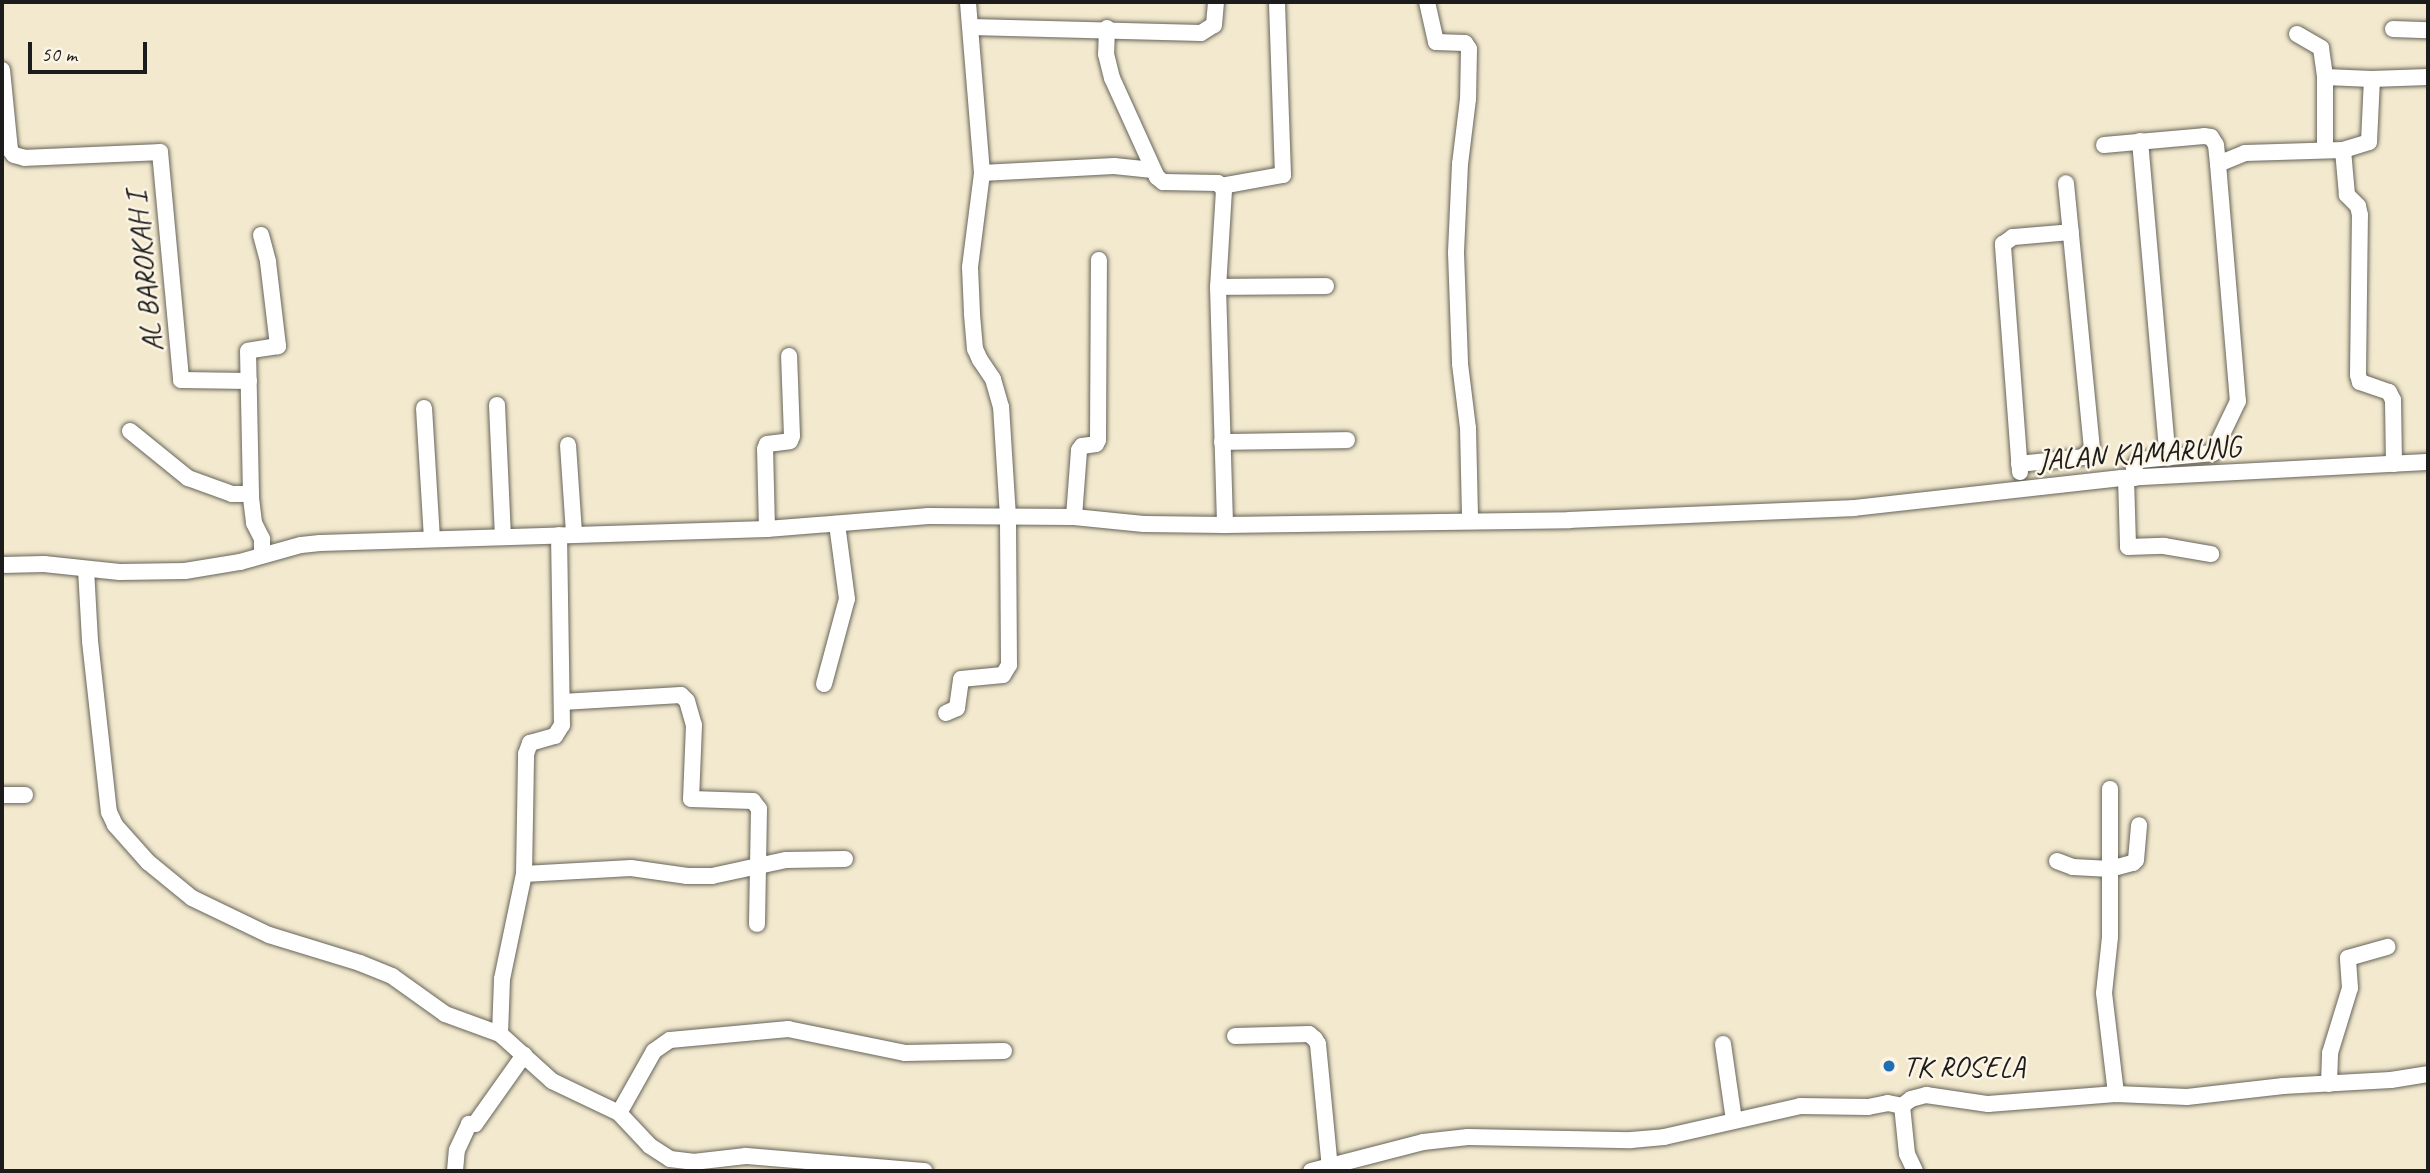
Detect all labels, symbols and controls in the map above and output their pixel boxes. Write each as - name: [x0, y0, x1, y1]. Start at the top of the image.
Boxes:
- scale bar: [32, 28, 150, 72]
- text: 50 m: [41, 41, 77, 67]
- street label: AL BAROKAH I: [118, 191, 170, 353]
- street label: JALAN KAMARUNG: [2036, 428, 2242, 478]
- place label: TK ROSELA: [1903, 1048, 2026, 1084]
- marker: TK ROSELA: [1881, 1058, 1897, 1074]

